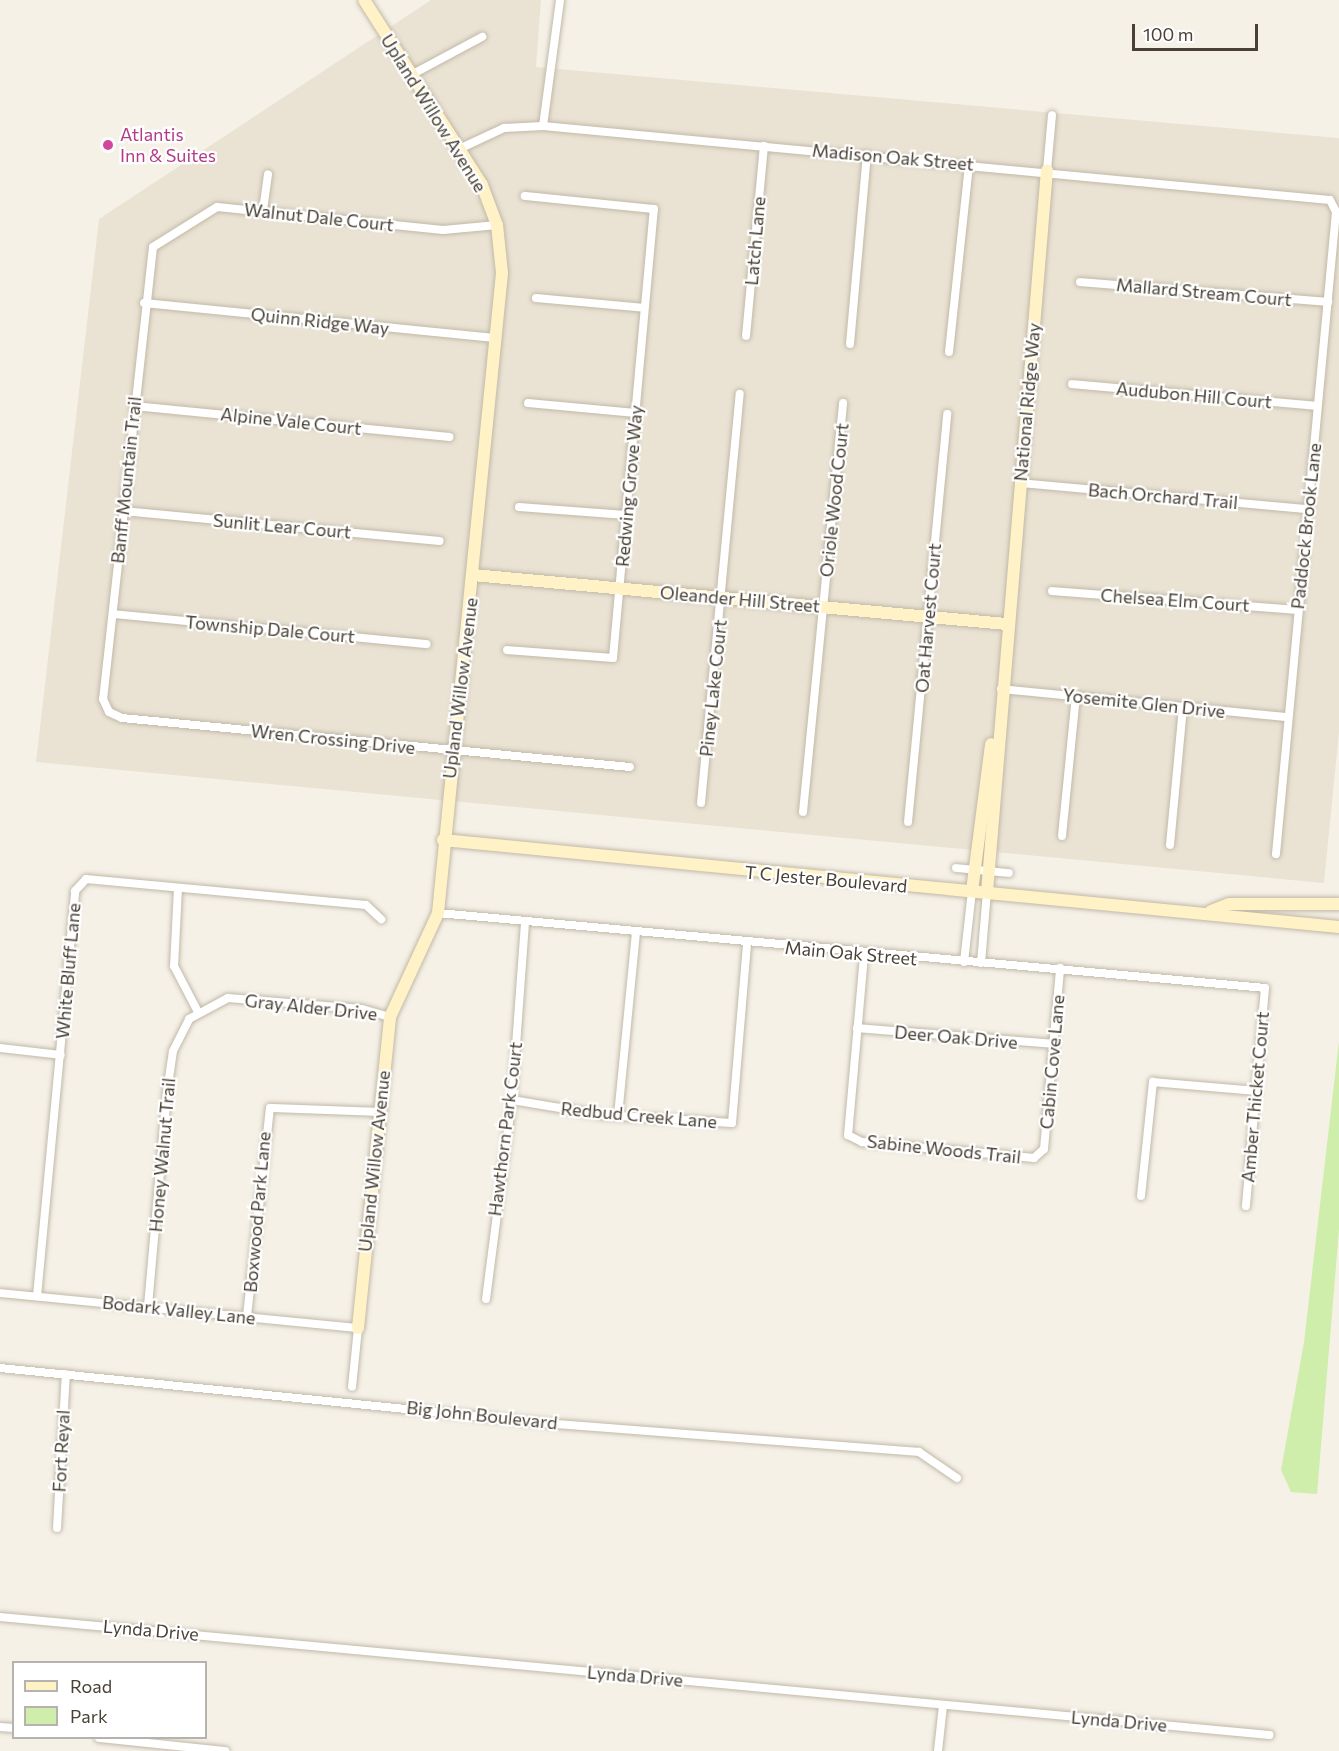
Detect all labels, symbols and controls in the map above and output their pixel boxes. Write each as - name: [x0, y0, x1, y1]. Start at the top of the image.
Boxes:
- scale bar: [1135, 12, 1261, 50]
- text: 100 m: [1143, 23, 1193, 45]
- street label: Upland Willow Avenue: [377, 30, 491, 196]
- place label: Atlantis Inn & Suites: [120, 124, 216, 166]
- marker: Atlantis Inn & Suites: [101, 138, 115, 152]
- street label: Madison Oak Street: [811, 139, 975, 175]
- street label: Latch Lane: [740, 196, 770, 286]
- street label: Walnut Dale Court: [243, 198, 395, 236]
- street label: Mallard Stream Court: [1115, 274, 1293, 310]
- street label: Quinn Ridge Way: [250, 303, 390, 339]
- street label: National Ridge Way: [1009, 322, 1045, 482]
- street label: Audubon Hill Court: [1115, 377, 1273, 413]
- street label: Banff Mountain Trail: [106, 395, 146, 565]
- street label: Alpine Vale Court: [219, 403, 363, 439]
- street label: Redwing Grove Way: [611, 404, 647, 568]
- street label: Oriole Wood Court: [815, 422, 853, 578]
- street label: Paddock Brook Lane: [1287, 442, 1325, 610]
- street label: Bach Orchard Trail: [1087, 479, 1239, 513]
- street label: Sunlit Lear Court: [212, 509, 352, 543]
- street label: Oat Harvest Court: [911, 542, 945, 694]
- street label: Oleander Hill Street: [659, 581, 821, 617]
- street label: Chelsea Elm Court: [1100, 584, 1250, 616]
- street label: Upland Willow Avenue: [438, 596, 482, 780]
- street label: Township Dale Court: [184, 611, 356, 647]
- street label: Piney Lake Court: [695, 618, 731, 758]
- street label: Yosemite Glen Drive: [1062, 684, 1226, 722]
- street label: Wren Crossing Drive: [250, 720, 416, 758]
- street label: T C Jester Boulevard: [744, 861, 908, 897]
- street label: White Bluff Lane: [51, 902, 85, 1040]
- street label: Main Oak Street: [784, 936, 918, 970]
- street label: Gray Alder Drive: [244, 989, 378, 1025]
- street label: Cabin Cove Lane: [1035, 994, 1069, 1130]
- street label: Amber Thicket Court: [1237, 1011, 1273, 1183]
- street label: Deer Oak Drive: [893, 1021, 1019, 1053]
- street label: Hawthorn Park Court: [484, 1041, 526, 1217]
- street label: Upland Willow Avenue: [354, 1069, 394, 1253]
- street label: Honey Walnut Trail: [144, 1077, 180, 1233]
- street label: Redbud Creek Lane: [560, 1097, 718, 1133]
- street label: Sabine Woods Trail: [866, 1130, 1022, 1168]
- street label: Boxwood Park Lane: [239, 1131, 275, 1293]
- street label: Bodark Valley Lane: [101, 1291, 257, 1329]
- street label: Big John Boulevard: [406, 1396, 558, 1434]
- street label: Fort Reyal: [48, 1409, 74, 1493]
- street label: Lynda Drive: [102, 1615, 200, 1645]
- legend: [12, 1661, 207, 1739]
- street label: Lynda Drive: [586, 1661, 684, 1691]
- text: Road: [70, 1675, 112, 1697]
- text: Park: [70, 1705, 108, 1727]
- street label: Lynda Drive: [1070, 1706, 1168, 1736]

